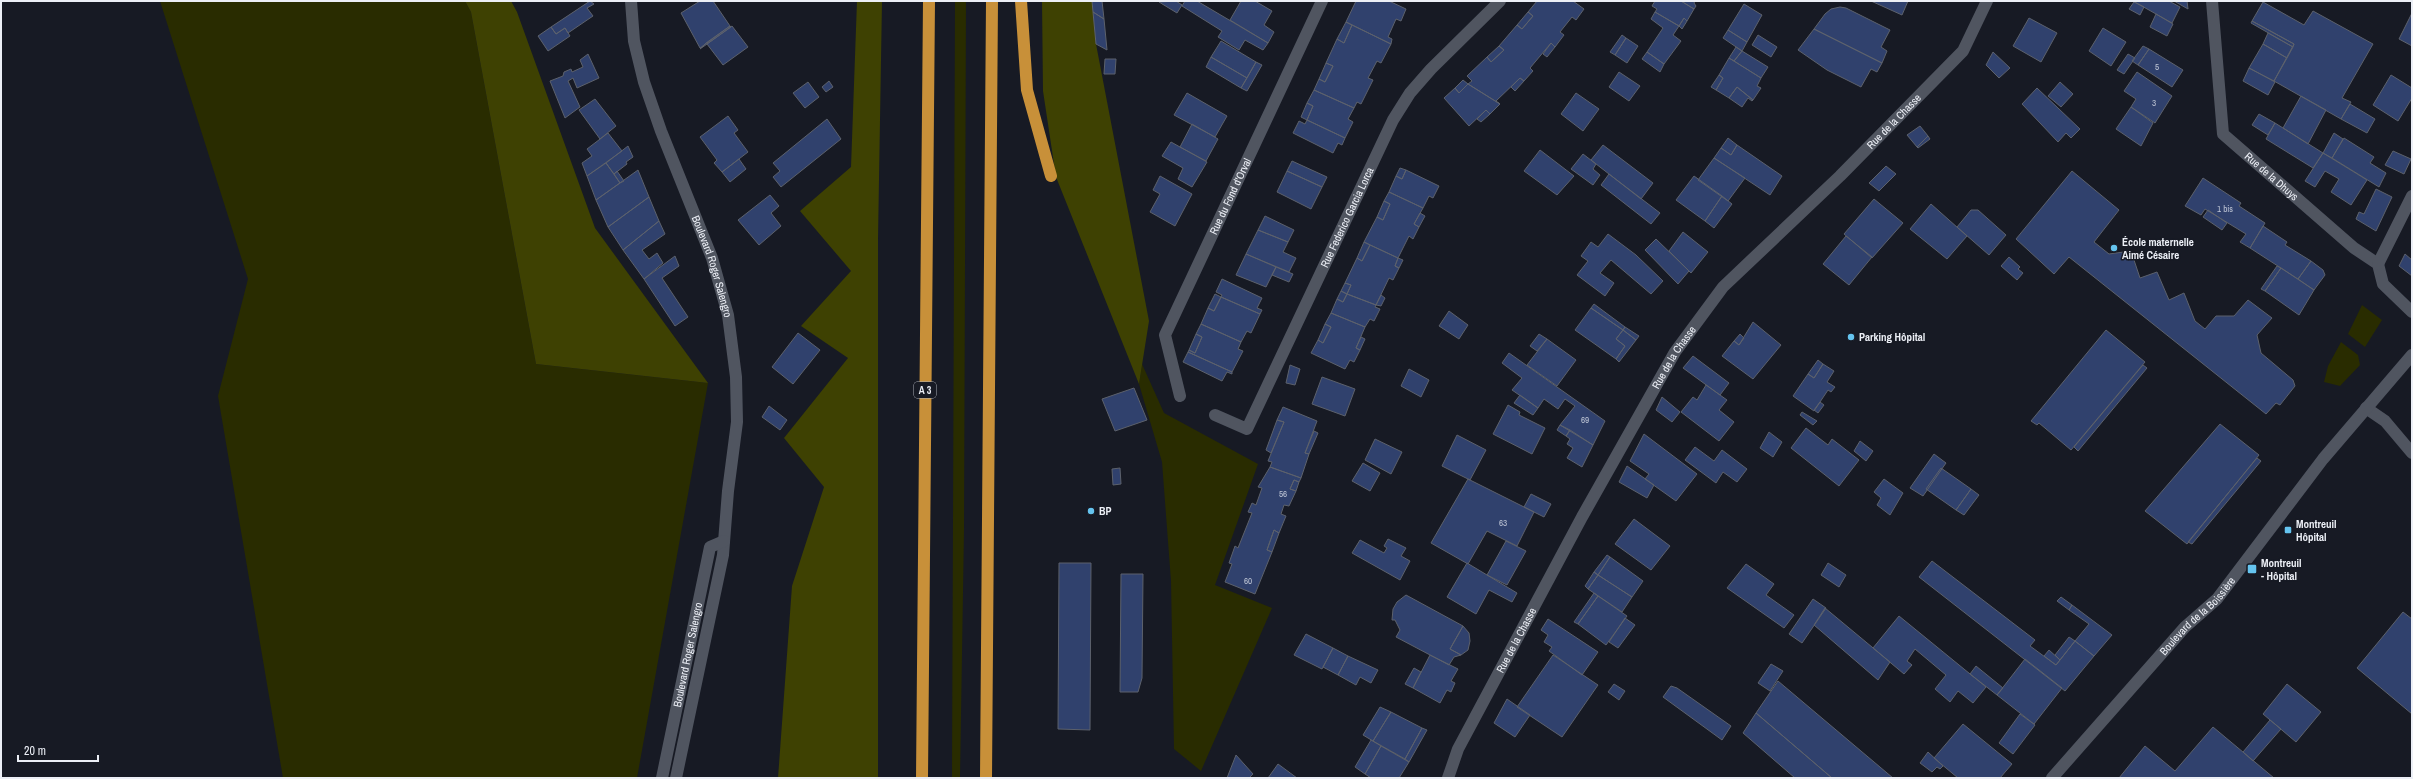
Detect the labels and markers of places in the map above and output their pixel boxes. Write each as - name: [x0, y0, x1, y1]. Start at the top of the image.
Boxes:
- place label: École maternelle Aimé Césaire: [2122, 235, 2194, 262]
- marker: École maternelle Aimé Césaire: [2109, 243, 2119, 253]
- place label: Parking Hôpital: [1859, 330, 1925, 344]
- marker: Parking Hôpital: [1846, 332, 1856, 342]
- place label: BP: [1099, 504, 1112, 518]
- marker: BP: [1086, 506, 1096, 516]
- place label: Montreuil Hôpital: [2296, 517, 2337, 544]
- marker: Montreuil Hôpital: [2283, 525, 2293, 535]
- place label: Montreuil - Hôpital: [2261, 556, 2302, 583]
- marker: Montreuil - Hôpital: [2246, 563, 2258, 575]

